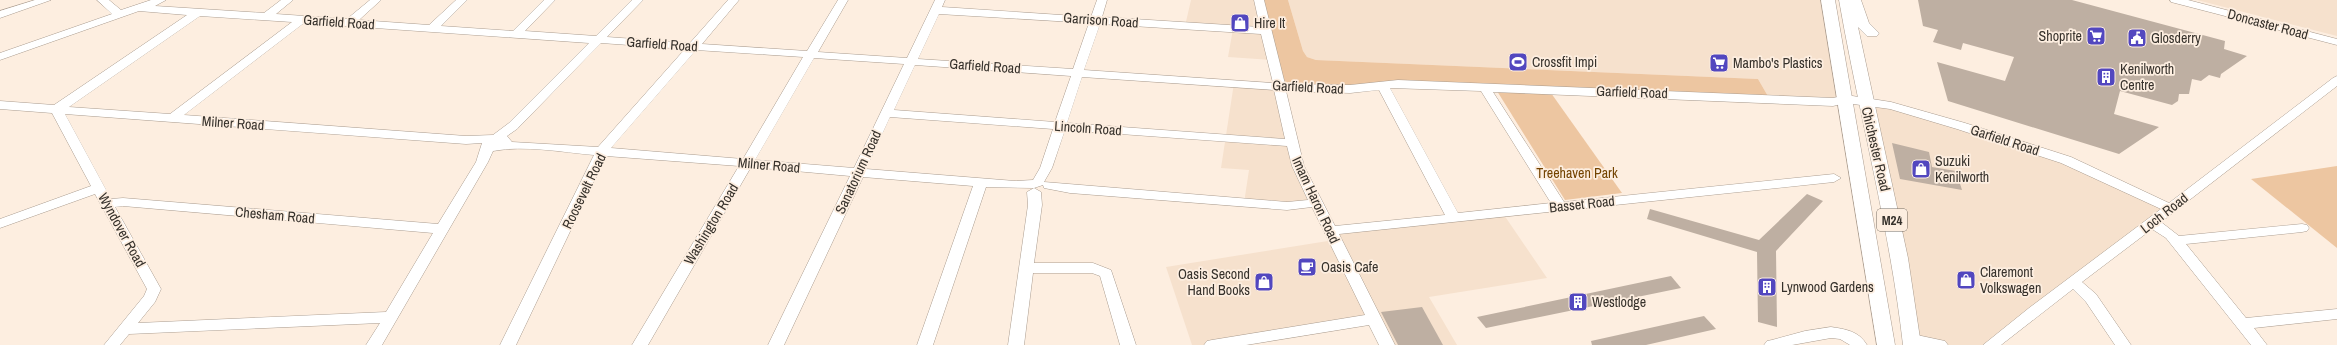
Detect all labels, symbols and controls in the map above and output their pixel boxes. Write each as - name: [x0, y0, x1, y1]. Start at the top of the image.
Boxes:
- street label: Doncaster Road: [2226, 5, 2310, 43]
- street label: Garrison Road: [1063, 8, 1139, 32]
- street label: Garfield Road: [303, 11, 375, 33]
- shop icon: Hire It: [1229, 12, 1251, 34]
- place label: Hire It: [1254, 14, 1285, 32]
- supermarket icon: Shoprite: [2085, 25, 2107, 47]
- place label: Shoprite: [2039, 27, 2082, 45]
- public building icon: Glosderry: [2126, 27, 2148, 49]
- place label: Glosderry: [2151, 29, 2201, 47]
- street label: Garfield Road: [626, 33, 698, 55]
- sports icon: Crossfit Impi: [1507, 51, 1529, 73]
- supermarket icon: Mambo's Plastics: [1708, 52, 1730, 74]
- place label: Crossfit Impi: [1532, 53, 1597, 71]
- place label: Mambo's Plastics: [1733, 54, 1823, 72]
- street label: Garfield Road: [949, 55, 1021, 77]
- place label: Kenilworth Centre: [2120, 60, 2174, 94]
- building icon: Kenilworth Centre: [2095, 66, 2117, 88]
- street label: Garfield Road: [1272, 76, 1344, 98]
- street label: Garfield Road: [1596, 82, 1668, 102]
- street label: Chichester Road: [1858, 105, 1894, 193]
- street label: Milner Road: [201, 112, 265, 134]
- street label: Lincoln Road: [1054, 117, 1122, 139]
- street label: Garfield Road: [1968, 120, 2042, 160]
- street label: Sanatorium Road: [831, 127, 885, 217]
- street label: Roosevelt Road: [558, 150, 610, 232]
- place label: Suzuki Kenilworth: [1935, 152, 1989, 186]
- street label: Milner Road: [737, 153, 801, 177]
- street label: Imam Haron Road: [1288, 154, 1344, 246]
- shop icon: Suzuki Kenilworth: [1910, 158, 1932, 180]
- park label: Treehaven Park: [1536, 164, 1618, 182]
- street label: Washington Road: [680, 180, 742, 268]
- street label: Loch Road: [2137, 189, 2191, 237]
- street label: Wyndover Road: [94, 190, 150, 270]
- street label: Basset Road: [1548, 192, 1616, 216]
- street label: Chesham Road: [234, 203, 316, 227]
- road number: M24: [1877, 209, 1907, 231]
- cafe icon: Oasis Cafe: [1296, 256, 1318, 278]
- place label: Oasis Cafe: [1321, 258, 1378, 276]
- place label: Claremont Volkswagen: [1980, 263, 2041, 297]
- place label: Oasis Second Hand Books: [1178, 265, 1250, 299]
- shop icon: Claremont Volkswagen: [1955, 269, 1977, 291]
- shop icon: Oasis Second Hand Books: [1253, 271, 1275, 293]
- building icon: Lynwood Gardens: [1756, 276, 1778, 298]
- place label: Lynwood Gardens: [1781, 278, 1874, 296]
- building icon: Westlodge: [1567, 291, 1589, 313]
- place label: Westlodge: [1592, 293, 1646, 311]

